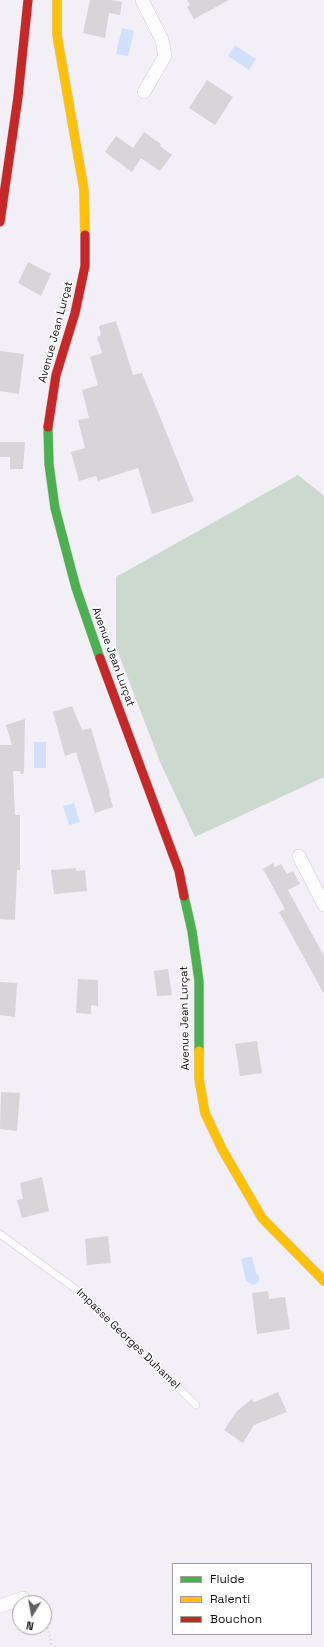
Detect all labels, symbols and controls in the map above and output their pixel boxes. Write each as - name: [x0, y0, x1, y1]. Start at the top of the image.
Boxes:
- street label: Avenue Jean Lurçat: [36, 280, 76, 384]
- street label: Avenue Jean Lurçat: [89, 606, 137, 708]
- street label: Avenue Jean Lurçat: [177, 966, 193, 1070]
- street label: Impasse Georges Duhamel: [73, 1286, 183, 1392]
- legend: [172, 1563, 312, 1635]
- text: Fluide: [210, 1571, 245, 1587]
- text: Ralenti: [210, 1591, 250, 1607]
- north arrow: [12, 1595, 52, 1635]
- text: Bouchon: [210, 1611, 262, 1627]
- text: N: [25, 1618, 35, 1633]

